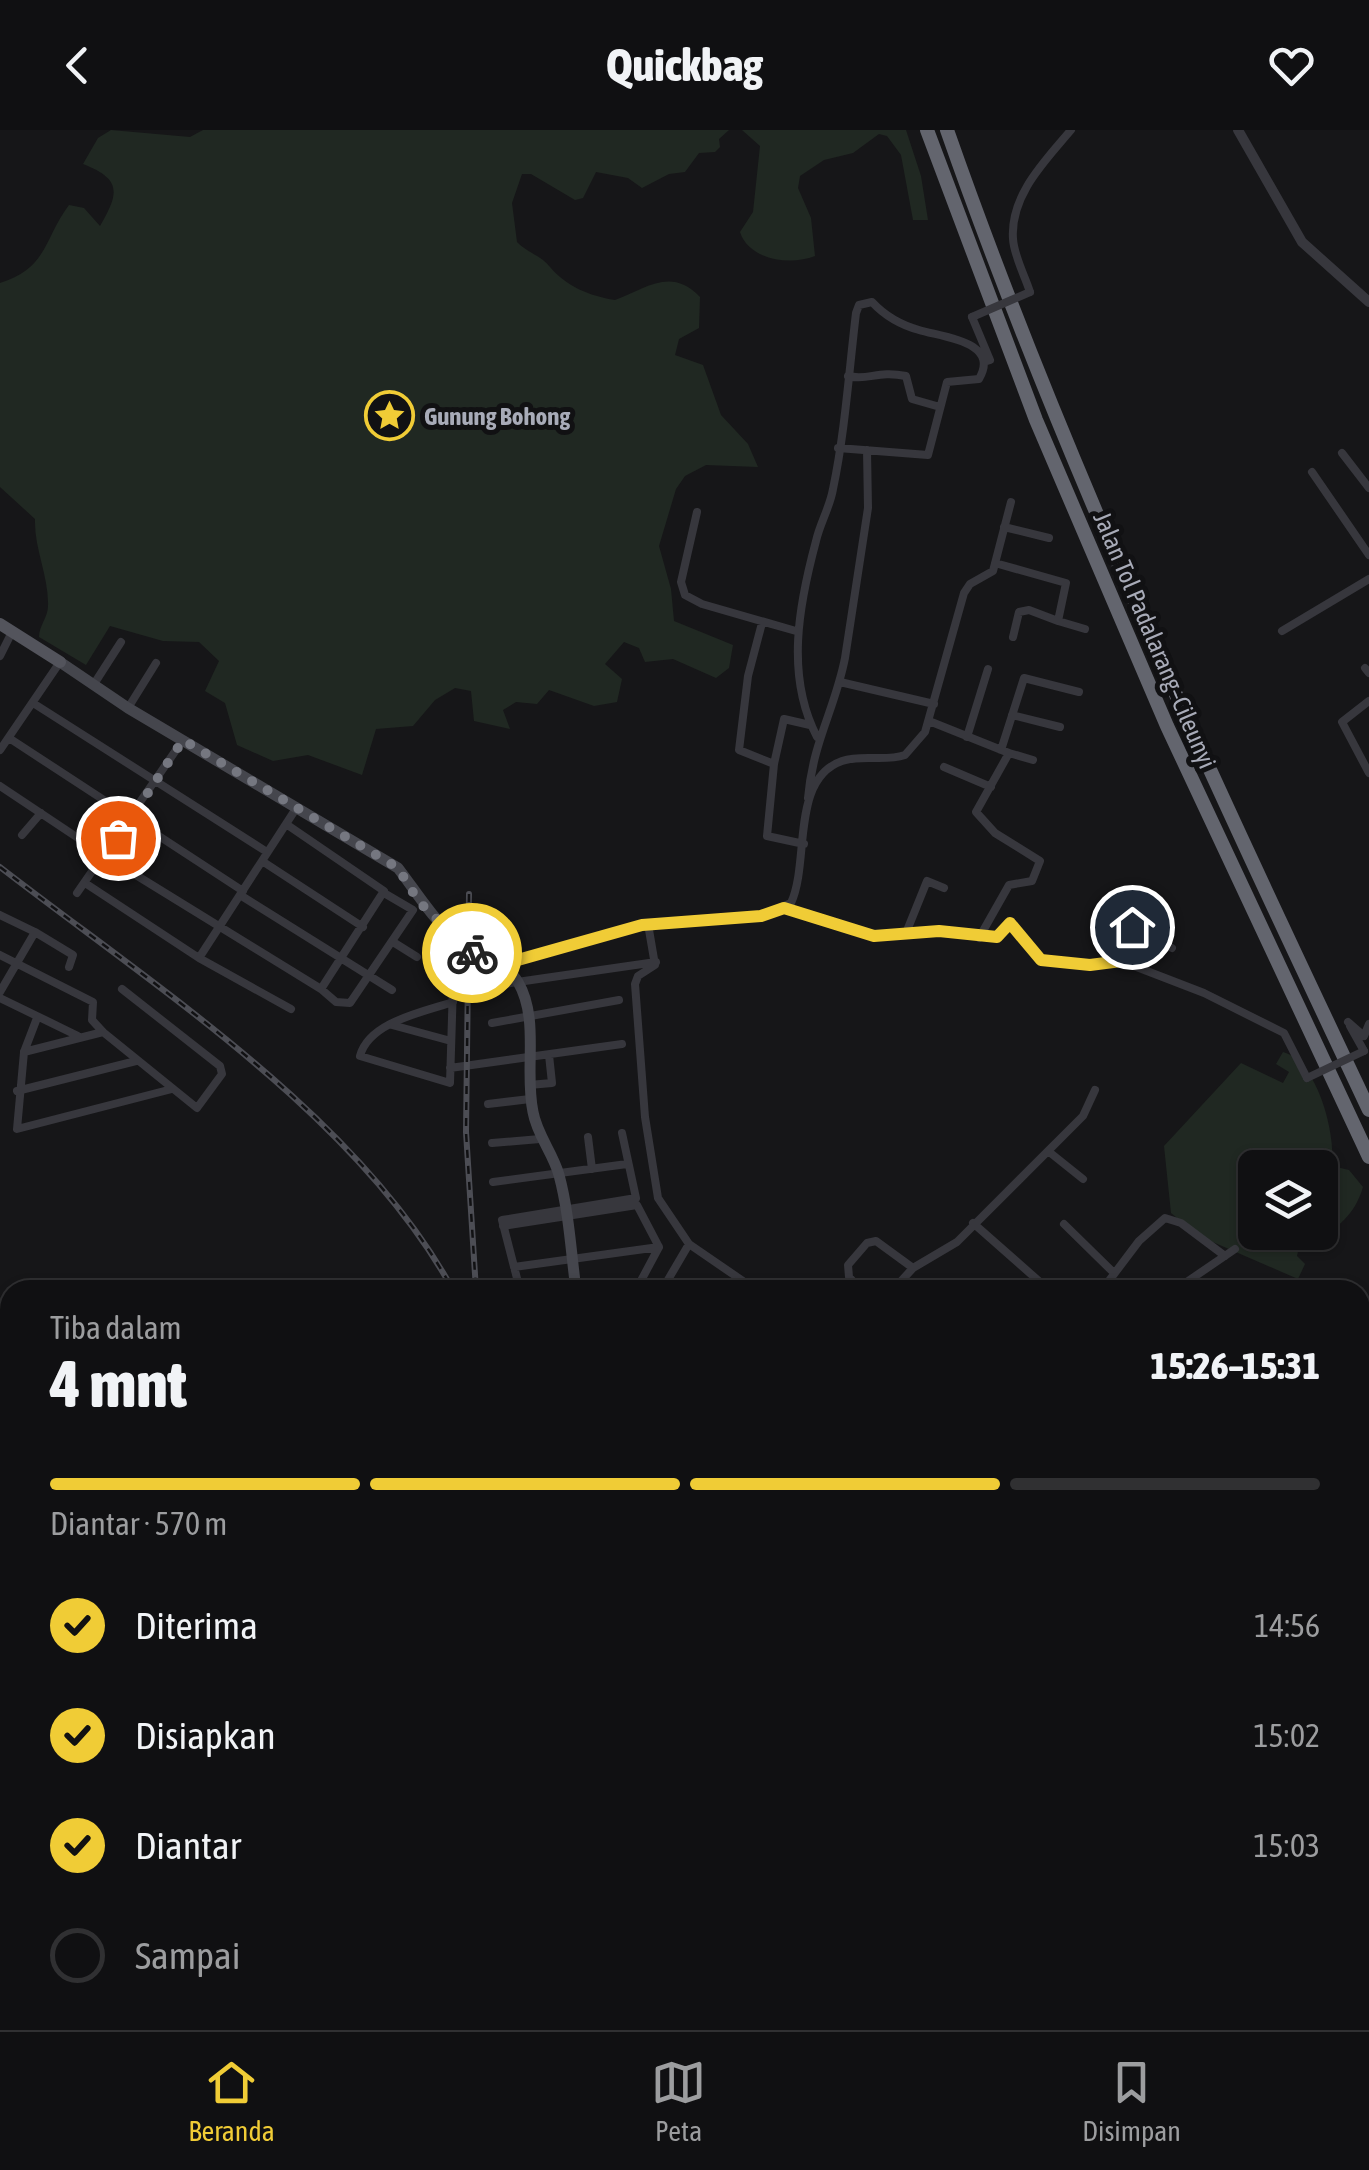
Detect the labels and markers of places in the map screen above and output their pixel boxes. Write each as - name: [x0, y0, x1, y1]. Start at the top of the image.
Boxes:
- place icon: Gunung Bohong: [363, 390, 415, 442]
- place label: Gunung Bohong: [424, 402, 570, 430]
- pin: [76, 796, 161, 881]
- pin: [1090, 885, 1175, 970]

